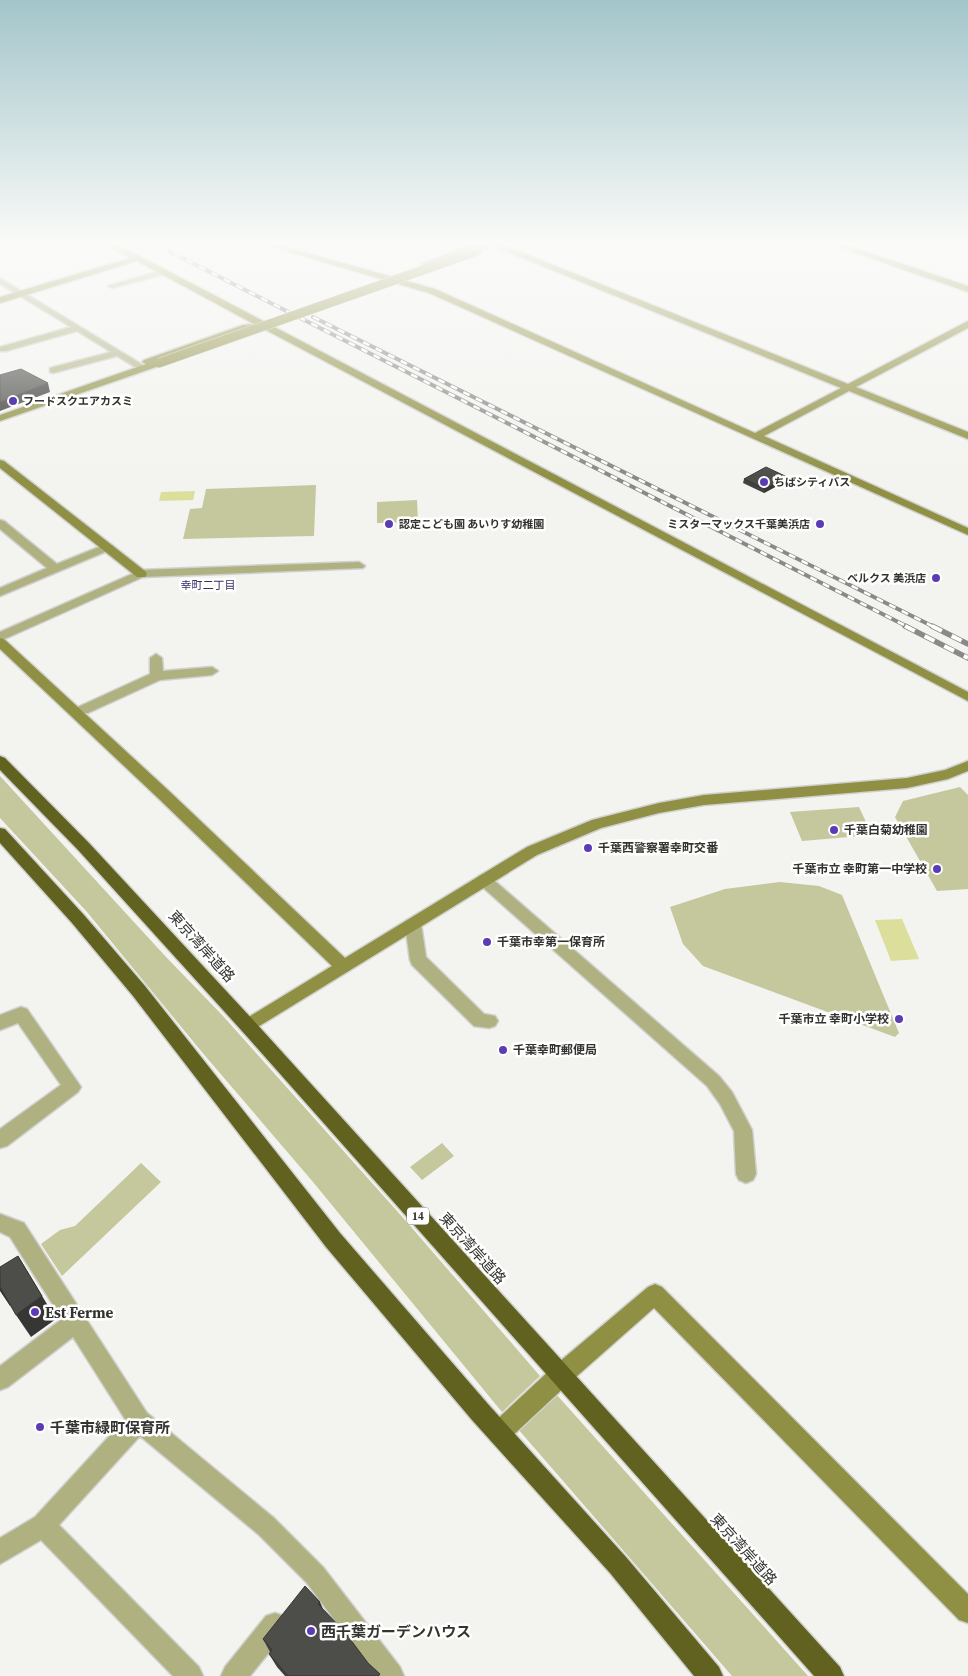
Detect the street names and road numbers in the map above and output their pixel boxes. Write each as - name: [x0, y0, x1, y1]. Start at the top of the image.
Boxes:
- street label: 東京湾岸道路: [164, 906, 240, 986]
- road number: 14: [407, 1208, 429, 1224]
- street label: 東京湾岸道路: [435, 1208, 511, 1288]
- street label: 東京湾岸道路: [706, 1509, 782, 1589]

